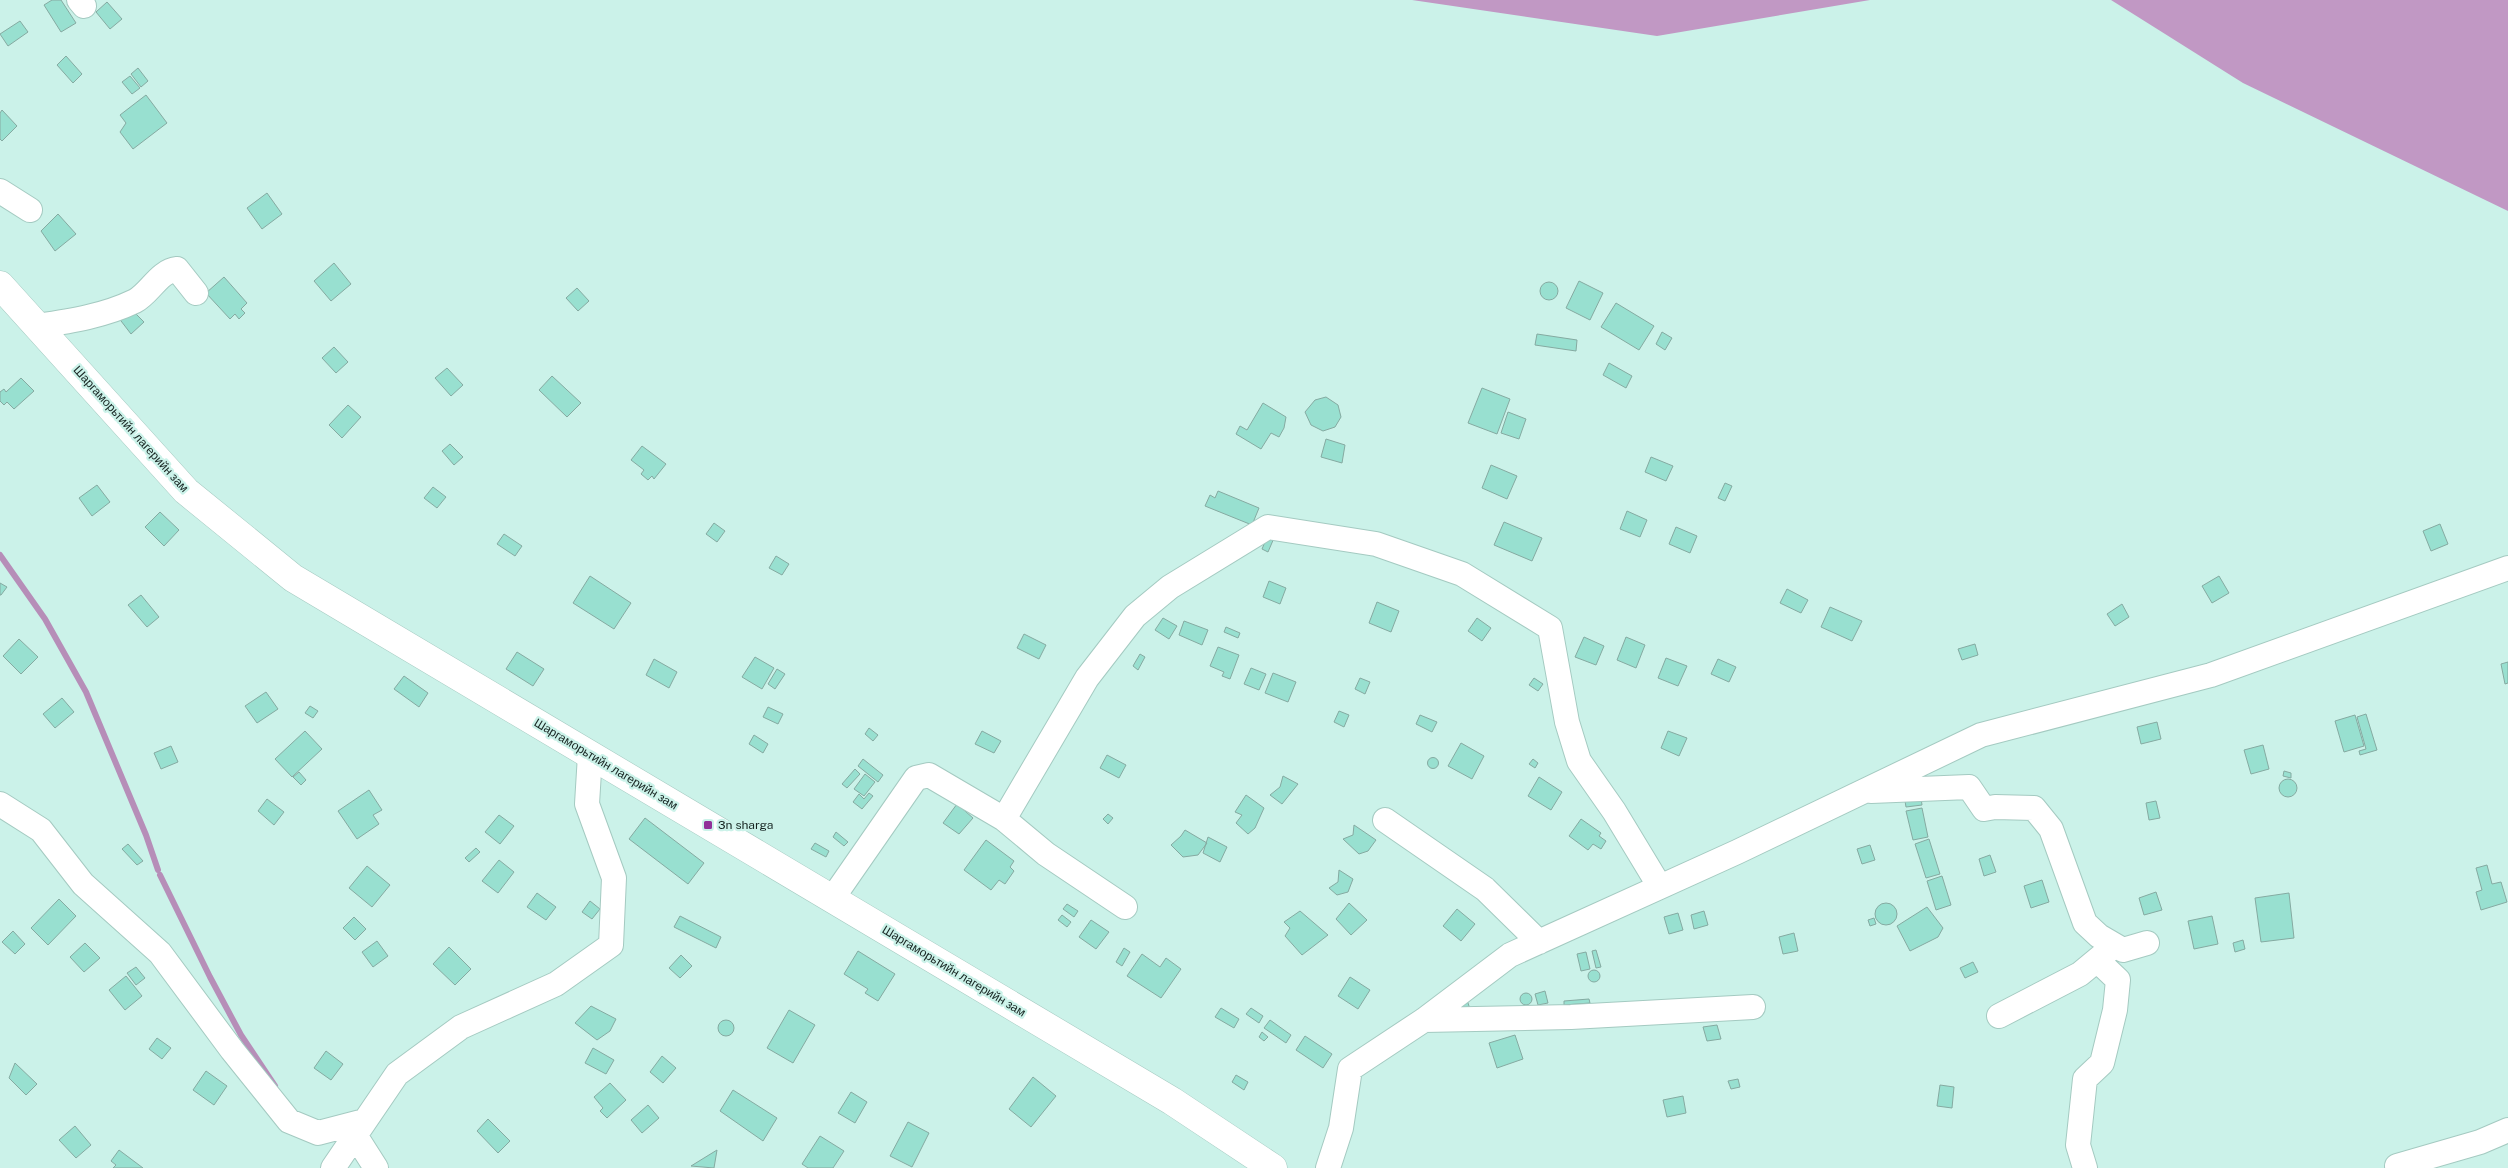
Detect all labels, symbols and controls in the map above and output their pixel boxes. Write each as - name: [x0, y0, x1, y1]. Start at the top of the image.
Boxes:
- street label: Шаргаморьтийн лагерийн зам: [71, 363, 191, 495]
- street label: Шаргаморьтийн лагерийн зам: [532, 716, 680, 812]
- place label: 3n sharga: [718, 818, 773, 832]
- marker: 3n sharga: [702, 819, 714, 831]
- street label: Шаргаморьтийн лагерийн зам: [880, 923, 1028, 1019]

